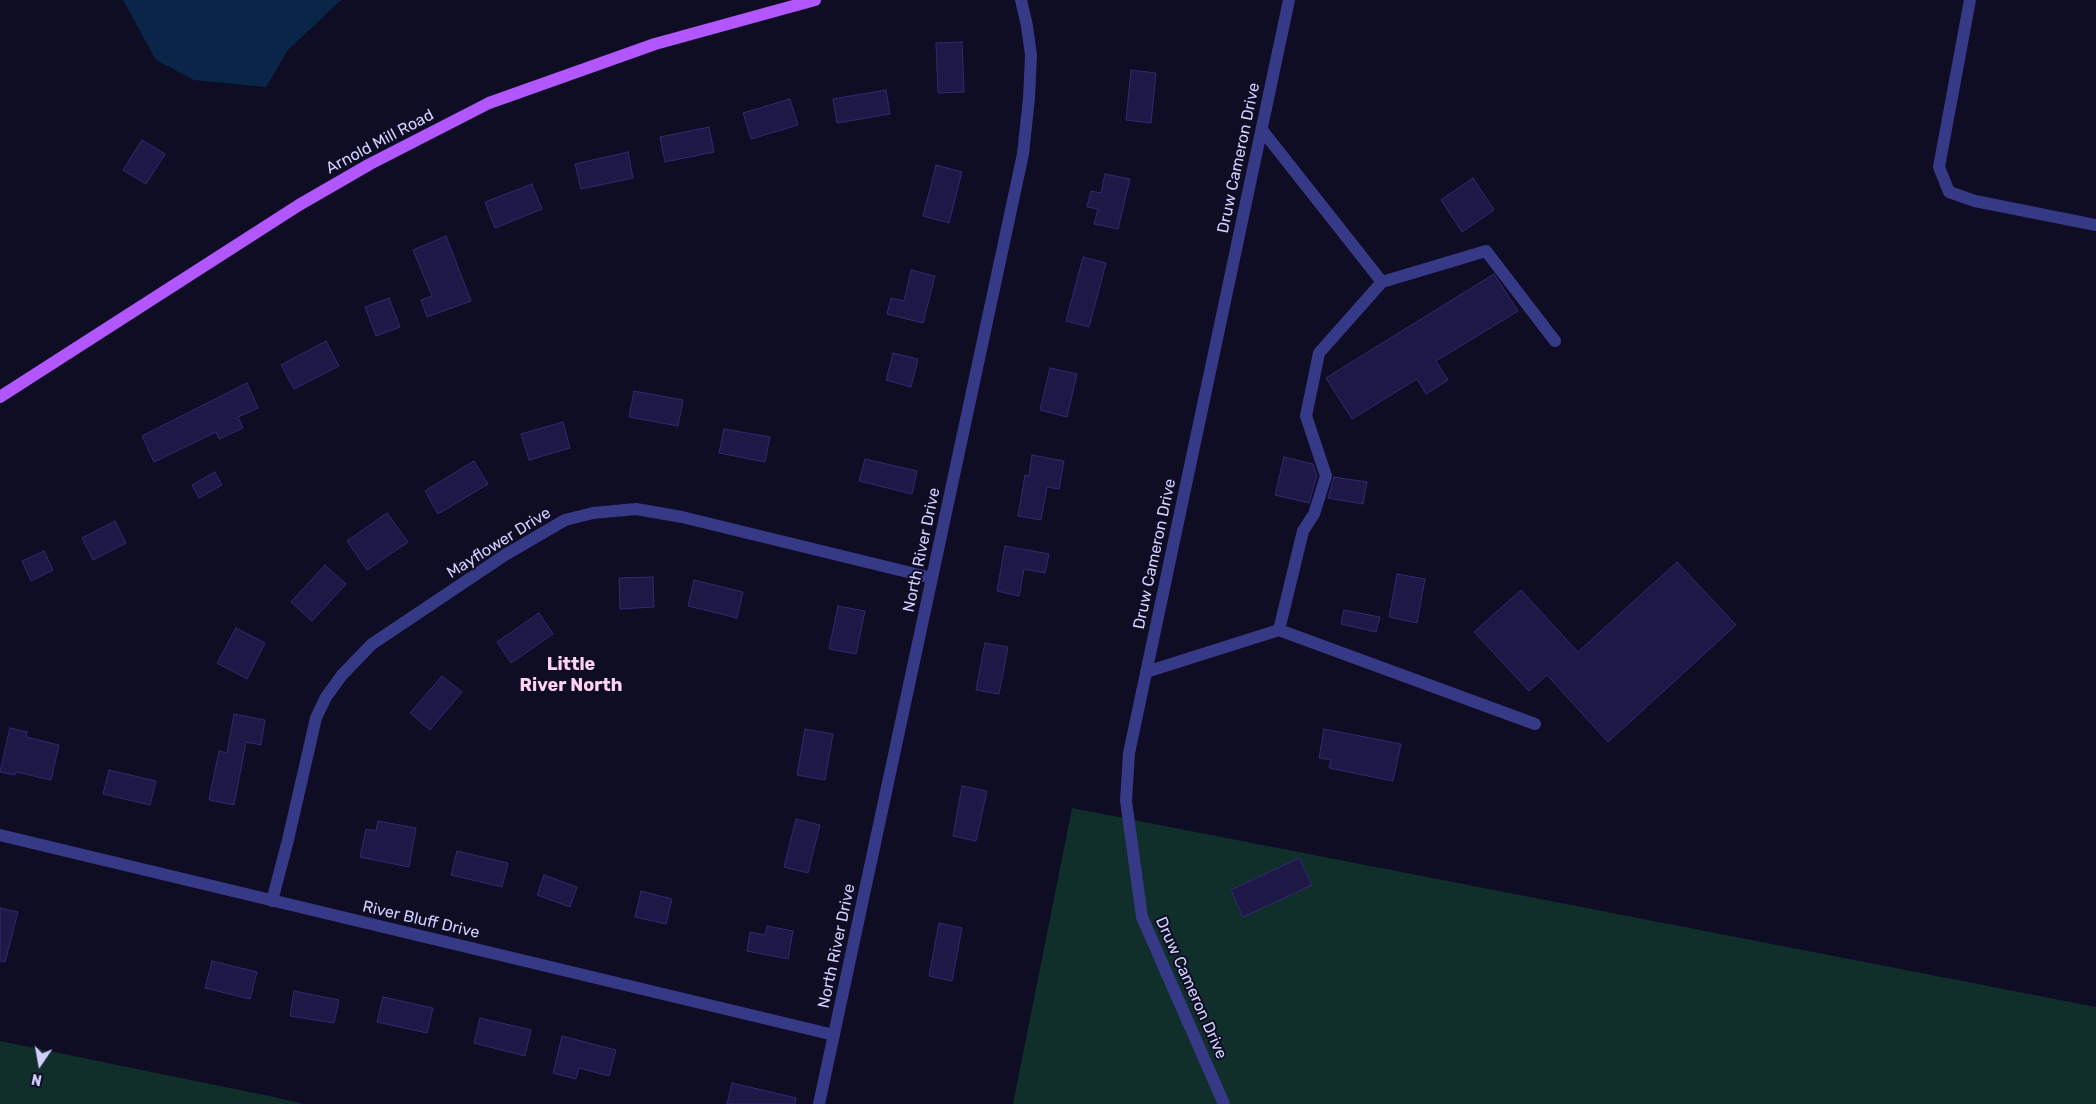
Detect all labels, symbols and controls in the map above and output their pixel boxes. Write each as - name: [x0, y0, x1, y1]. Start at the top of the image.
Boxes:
- street label: Druw Cameron Drive: [1214, 81, 1264, 235]
- street label: Arnold Mill Road: [323, 106, 437, 178]
- street label: Druw Cameron Drive: [1130, 477, 1180, 631]
- street label: North River Drive: [899, 486, 945, 614]
- street label: Mayflower Drive: [444, 503, 554, 583]
- district label: Little River North: [520, 654, 622, 696]
- street label: North River Drive: [814, 882, 860, 1010]
- street label: River Bluff Drive: [361, 897, 481, 943]
- street label: Druw Cameron Drive: [1151, 914, 1231, 1062]
- north arrow: [15, 1039, 65, 1089]
- text: N: [30, 1070, 43, 1089]

